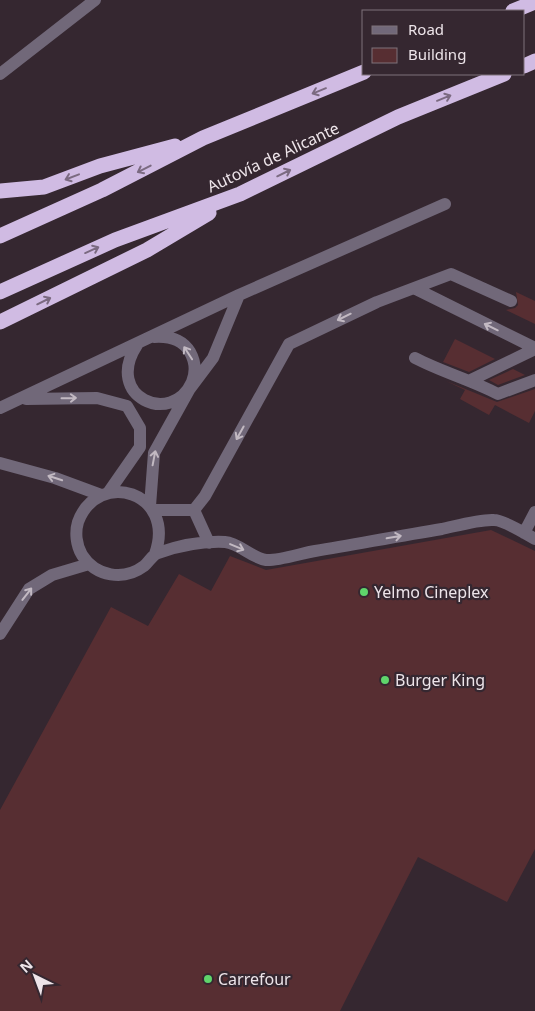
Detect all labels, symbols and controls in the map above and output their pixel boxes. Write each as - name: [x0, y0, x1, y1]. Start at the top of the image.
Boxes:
- legend: [362, 10, 525, 75]
- text: Road: [408, 19, 444, 39]
- text: Building: [408, 44, 466, 64]
- one-way arrow: [312, 87, 327, 96]
- one-way arrow: [436, 93, 451, 102]
- street label: Autovía de Alicante: [203, 117, 343, 197]
- one-way arrow: [137, 165, 152, 174]
- one-way arrow: [276, 168, 291, 177]
- one-way arrow: [65, 172, 80, 182]
- one-way arrow: [84, 245, 99, 255]
- one-way arrow: [36, 296, 51, 305]
- one-way arrow: [337, 313, 352, 322]
- one-way arrow: [484, 322, 499, 331]
- one-way arrow: [183, 346, 193, 360]
- one-way arrow: [61, 393, 77, 403]
- one-way arrow: [235, 425, 245, 440]
- one-way arrow: [150, 450, 159, 466]
- one-way arrow: [47, 473, 63, 483]
- one-way arrow: [386, 532, 402, 542]
- one-way arrow: [229, 542, 244, 552]
- place label: Yelmo Cineplex: [374, 581, 489, 603]
- marker: Yelmo Cineplex: [358, 586, 370, 598]
- one-way arrow: [22, 587, 32, 601]
- place label: Burger King: [395, 669, 485, 691]
- marker: Burger King: [379, 674, 391, 686]
- north arrow: [10, 951, 60, 1001]
- text: N: [15, 955, 37, 977]
- place label: Carrefour: [218, 968, 291, 990]
- marker: Carrefour: [202, 973, 214, 985]

